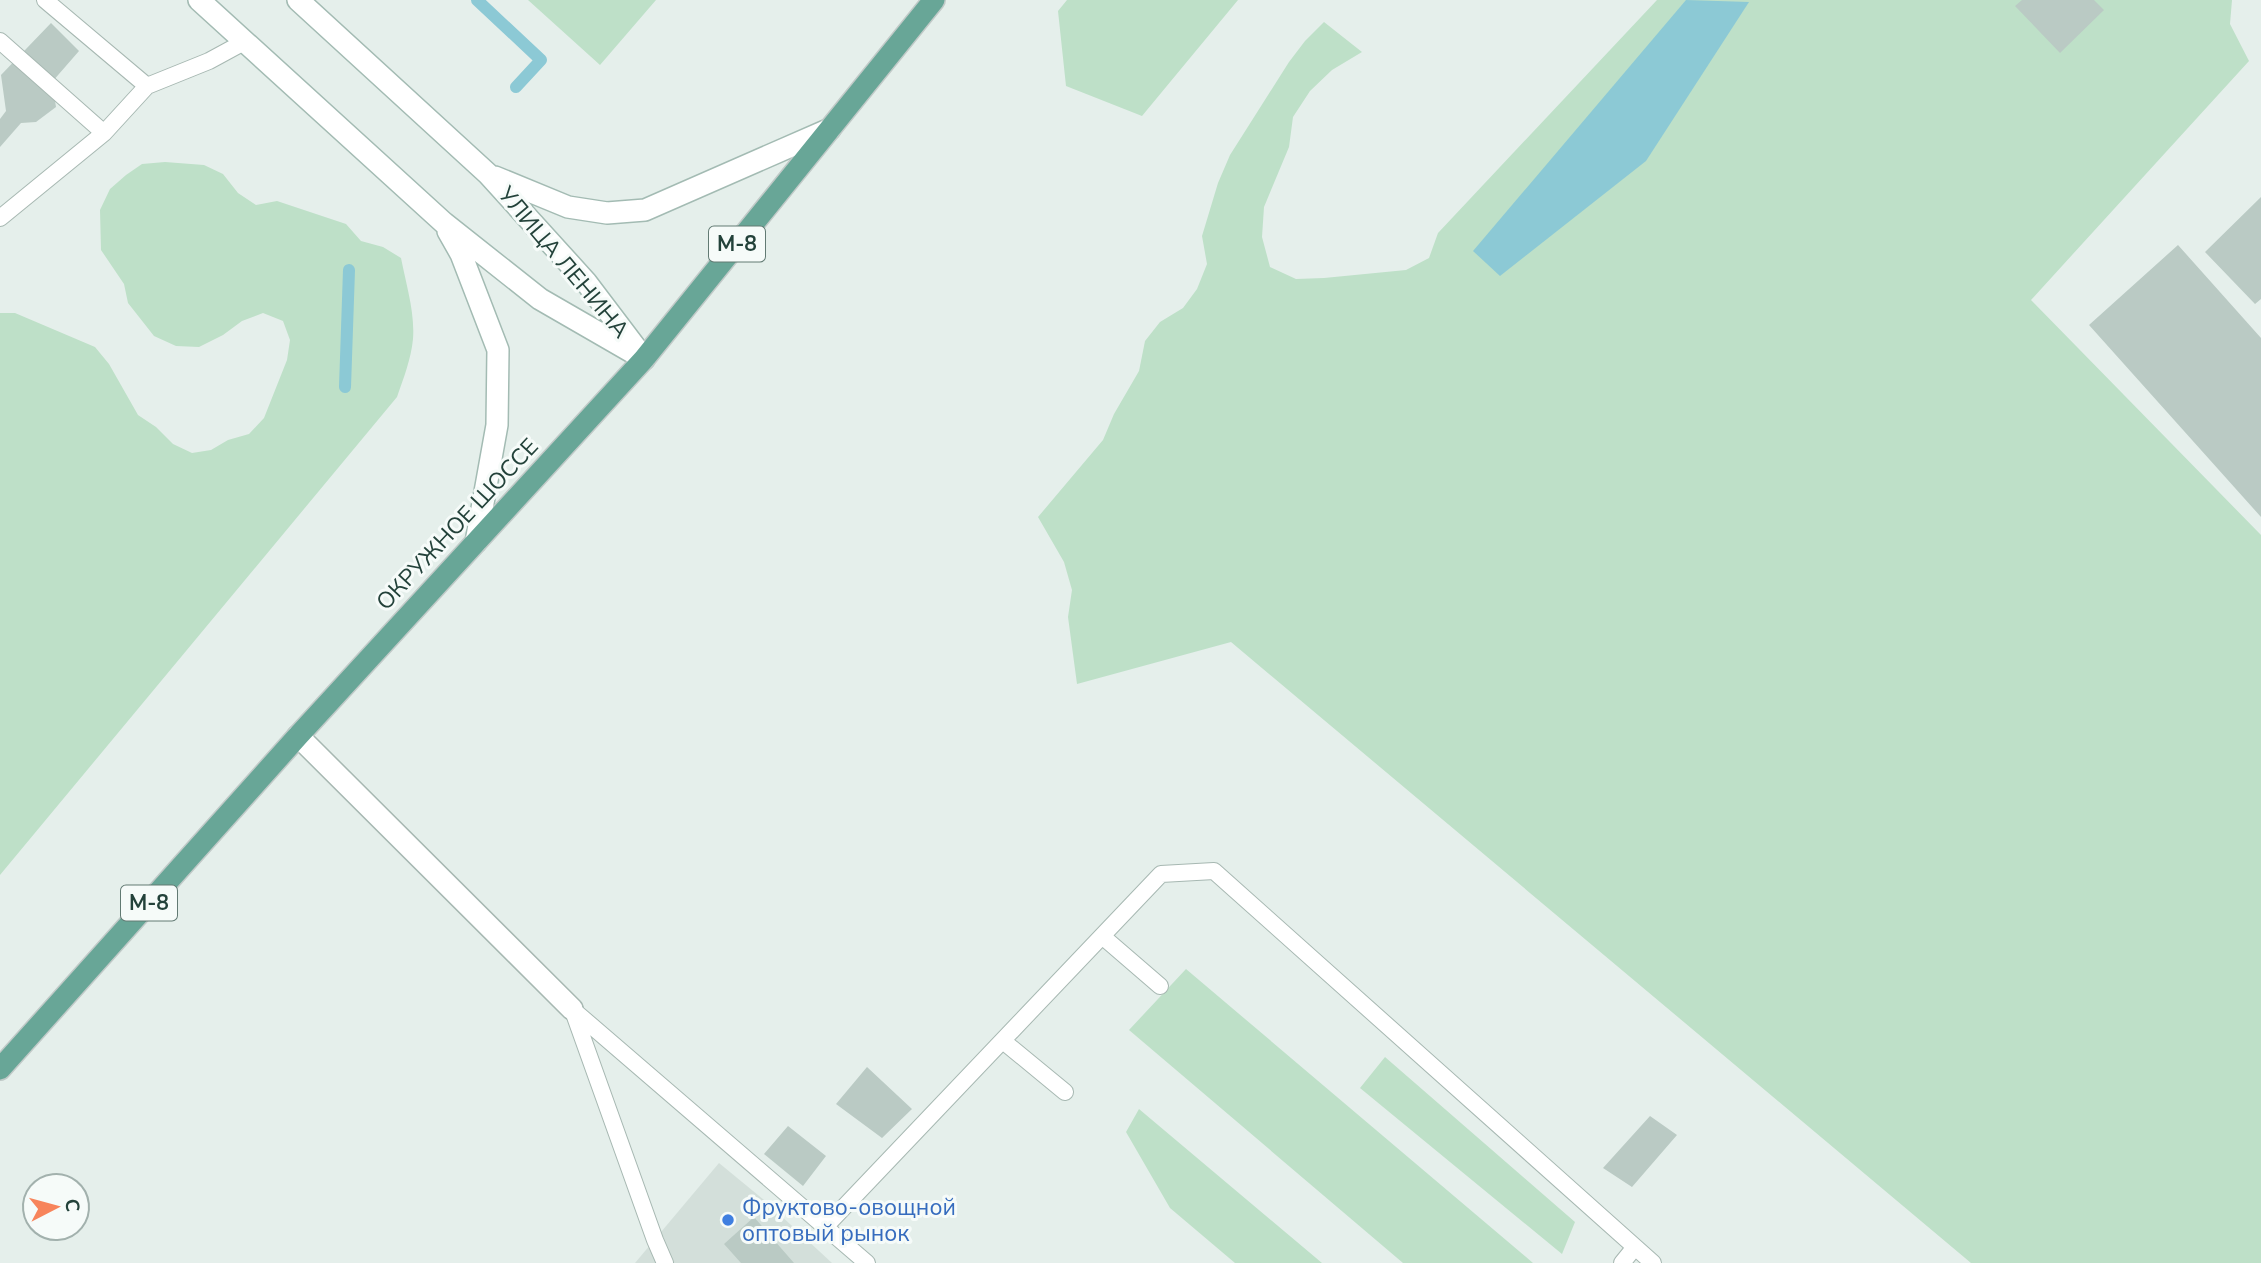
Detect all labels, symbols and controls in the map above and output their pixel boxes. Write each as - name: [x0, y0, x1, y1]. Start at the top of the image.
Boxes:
- street label: УЛИЦА ЛЕНИНА: [490, 179, 636, 345]
- road number: М-8: [709, 226, 765, 262]
- street label: ОКРУЖНОЕ ШОССЕ: [369, 432, 545, 617]
- road number: М-8: [121, 886, 177, 920]
- north arrow: [21, 1172, 91, 1242]
- place label: Фруктово-овощной оптовый рынок: [742, 1192, 956, 1249]
- text: С: [58, 1198, 86, 1213]
- marker: Фруктово-овощной оптовый рынок: [720, 1212, 736, 1228]

